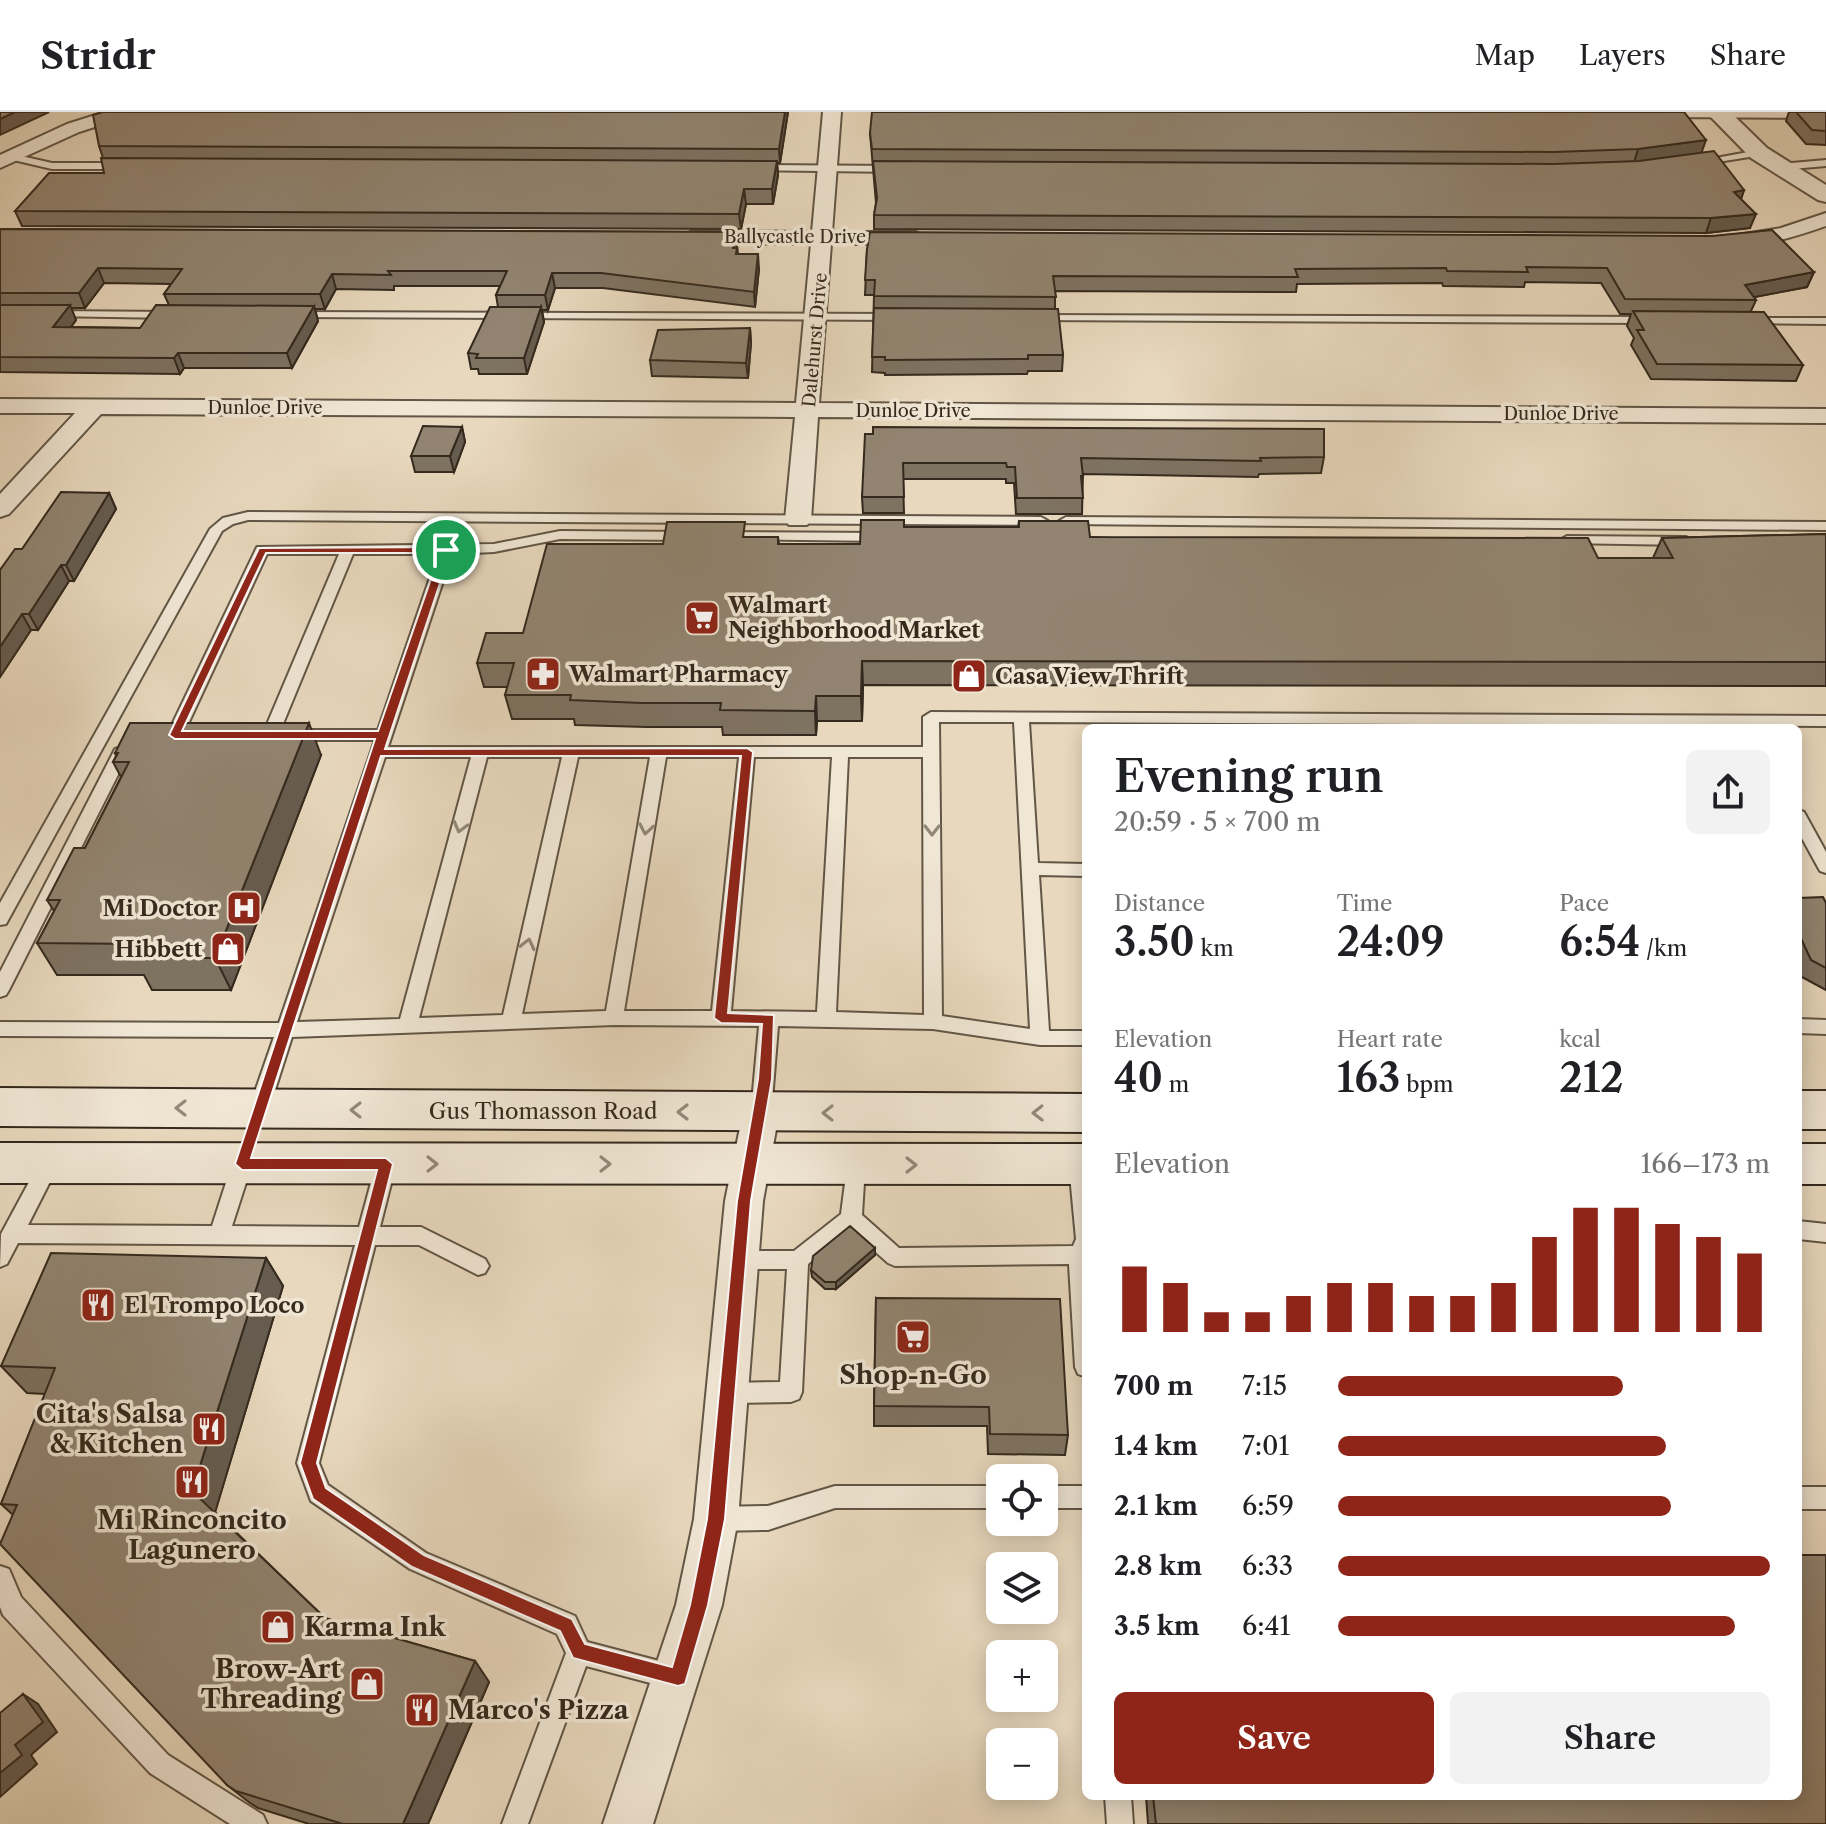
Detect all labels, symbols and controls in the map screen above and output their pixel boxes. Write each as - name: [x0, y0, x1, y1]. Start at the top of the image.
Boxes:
- text: Stridr: [40, 32, 156, 79]
- text: Map: [1475, 38, 1535, 72]
- text: Layers: [1579, 38, 1666, 72]
- text: Share: [1710, 38, 1786, 72]
- street label: Ballycastle Drive: [724, 226, 866, 248]
- street label: Dalehurst Drive: [798, 272, 832, 408]
- street label: Dunloe Drive: [208, 397, 322, 419]
- street label: Dunloe Drive: [856, 400, 970, 422]
- street label: Dunloe Drive: [1504, 403, 1618, 425]
- pin: [412, 516, 480, 584]
- icon: arrive: [424, 528, 468, 572]
- place label: Walmart Neighborhood Market: [727, 592, 980, 644]
- supermarket icon: Walmart Neighborhood Market: [683, 599, 721, 637]
- pharmacy icon: Walmart Pharmacy: [524, 655, 562, 693]
- shop icon: Casa View Thrift: [950, 657, 988, 695]
- place label: Walmart Pharmacy: [568, 661, 788, 688]
- place label: Casa View Thrift: [995, 663, 1184, 690]
- text: Evening run: [1114, 749, 1384, 803]
- button: share: [1686, 750, 1770, 834]
- text: 20:59 · 5 × 700 m: [1114, 806, 1321, 838]
- one-way arrow: [453, 820, 470, 834]
- one-way arrow: [638, 822, 655, 836]
- one-way arrow: [923, 824, 941, 837]
- hospital icon: Mi Doctor: [225, 889, 263, 927]
- text: Distance: [1114, 890, 1205, 917]
- text: Time: [1337, 890, 1392, 917]
- text: Pace: [1559, 890, 1609, 917]
- place label: Mi Doctor: [102, 895, 218, 922]
- text: 3.50: [1114, 917, 1195, 966]
- text: 24:09: [1337, 917, 1444, 966]
- text: 6:54: [1559, 917, 1640, 966]
- shop icon: Hibbett: [209, 930, 247, 968]
- text: km: [1195, 935, 1234, 962]
- text: /km: [1640, 935, 1687, 962]
- place label: Hibbett: [115, 936, 202, 963]
- one-way arrow: [519, 938, 536, 951]
- text: Elevation: [1114, 1026, 1212, 1053]
- text: Heart rate: [1337, 1026, 1443, 1053]
- text: kcal: [1559, 1026, 1601, 1053]
- text: 40: [1114, 1053, 1163, 1102]
- text: 163: [1337, 1053, 1400, 1102]
- text: 212: [1559, 1053, 1624, 1102]
- text: m: [1163, 1071, 1189, 1098]
- text: bpm: [1400, 1071, 1454, 1098]
- street label: Gus Thomasson Road: [429, 1098, 657, 1125]
- one-way arrow: [174, 1099, 187, 1117]
- one-way arrow: [349, 1101, 362, 1118]
- one-way arrow: [676, 1103, 689, 1121]
- one-way arrow: [821, 1104, 834, 1122]
- one-way arrow: [1031, 1105, 1044, 1122]
- text: Elevation: [1114, 1148, 1230, 1180]
- text: 166–173 m: [1640, 1148, 1770, 1180]
- one-way arrow: [426, 1155, 439, 1173]
- one-way arrow: [599, 1155, 612, 1173]
- one-way arrow: [905, 1156, 918, 1174]
- restaurant icon: El Trompo Loco: [79, 1286, 117, 1324]
- place label: El Trompo Loco: [124, 1292, 304, 1319]
- supermarket icon: Shop-n-Go: [894, 1318, 932, 1356]
- place label: Shop-n-Go: [839, 1359, 987, 1391]
- text: 700 m: [1114, 1370, 1193, 1402]
- text: 7:15: [1242, 1370, 1287, 1402]
- place label: Cita's Salsa & Kitchen: [36, 1398, 184, 1460]
- restaurant icon: Cita's Salsa & Kitchen: [190, 1410, 228, 1448]
- text: 1.4 km: [1114, 1430, 1198, 1462]
- text: 7:01: [1242, 1430, 1290, 1462]
- restaurant icon: Mi Rinconcito Lagunero: [173, 1463, 211, 1501]
- map controls: [986, 1464, 1058, 1800]
- button: locate: [986, 1464, 1058, 1536]
- text: 2.1 km: [1114, 1490, 1198, 1522]
- text: 6:59: [1242, 1490, 1294, 1522]
- place label: Mi Rinconcito Lagunero: [97, 1504, 287, 1566]
- text: 2.8 km: [1114, 1550, 1202, 1582]
- text: 6:33: [1242, 1550, 1293, 1582]
- button: layers: [986, 1552, 1058, 1624]
- shop icon: Karma Ink: [259, 1608, 297, 1646]
- text: 3.5 km: [1114, 1610, 1200, 1642]
- text: 6:41: [1242, 1610, 1290, 1642]
- place label: Karma Ink: [304, 1611, 446, 1643]
- button: +: [986, 1640, 1058, 1712]
- place label: Brow-Art Threading: [201, 1653, 342, 1715]
- shop icon: Brow-Art Threading: [348, 1665, 386, 1703]
- restaurant icon: Marco's Pizza: [403, 1691, 441, 1729]
- button: Save: [1114, 1692, 1434, 1784]
- button: Share: [1450, 1692, 1770, 1784]
- place label: Marco's Pizza: [448, 1694, 630, 1726]
- button: −: [986, 1728, 1058, 1800]

